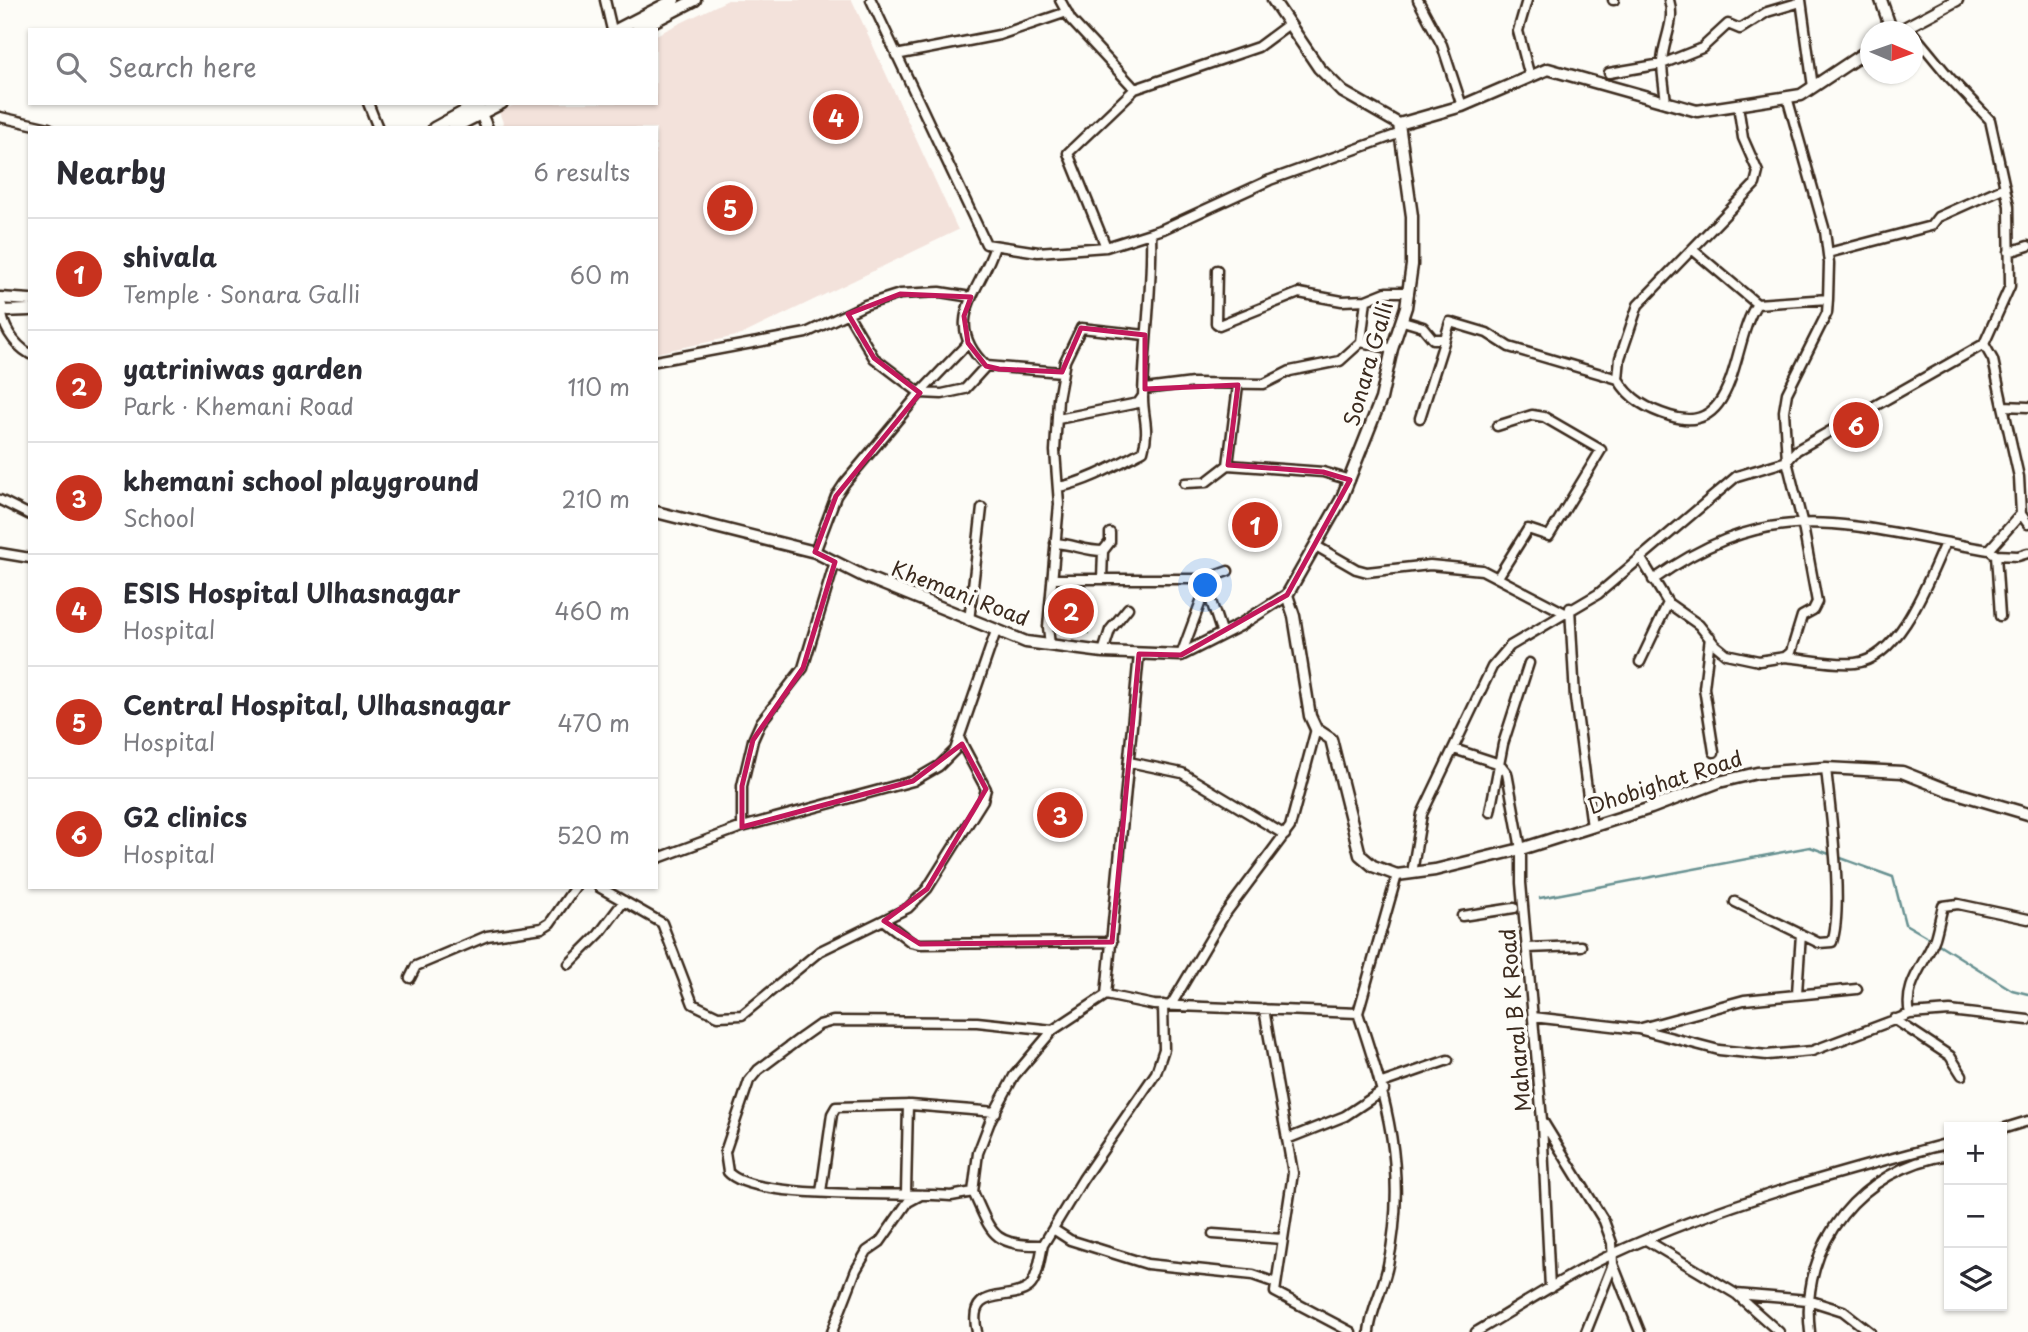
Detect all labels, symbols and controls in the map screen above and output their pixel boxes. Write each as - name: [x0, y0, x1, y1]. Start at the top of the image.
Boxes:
- north arrow: [1860, 21, 1923, 84]
- search box: [28, 28, 658, 105]
- text: Search here: [108, 47, 257, 86]
- icon: search: [52, 48, 90, 86]
- pin: 4: [813, 91, 859, 143]
- text: Nearby: [56, 149, 166, 194]
- text: 6 results: [534, 154, 630, 189]
- pin: 5: [707, 182, 753, 234]
- text: shivala: [123, 237, 217, 276]
- text: 1: [74, 257, 85, 292]
- text: 60 m: [570, 257, 630, 292]
- text: Temple · Sonara Galli: [123, 276, 360, 311]
- street label: Sonara Galli: [1334, 297, 1400, 430]
- text: yatriniwas garden: [123, 349, 363, 388]
- text: 2: [71, 369, 87, 404]
- text: 110 m: [568, 369, 630, 404]
- text: Park · Khemani Road: [123, 388, 354, 423]
- pin: 6: [1833, 399, 1879, 451]
- text: khemani school playground: [123, 461, 479, 500]
- text: 3: [71, 481, 87, 516]
- text: 210 m: [562, 481, 630, 516]
- pin: 1: [1232, 499, 1278, 551]
- text: School: [123, 500, 195, 535]
- street label: Khemani Road: [887, 551, 1034, 633]
- your location: [1188, 568, 1222, 602]
- text: ESIS Hospital Ulhasnagar: [123, 573, 460, 612]
- pin: 2: [1048, 585, 1094, 637]
- text: 4: [71, 593, 87, 628]
- text: 460 m: [555, 593, 630, 628]
- text: Hospital: [123, 612, 215, 647]
- text: Central Hospital, Ulhasnagar: [123, 685, 511, 724]
- text: 5: [72, 705, 86, 740]
- text: 470 m: [557, 705, 630, 740]
- text: Hospital: [123, 724, 215, 759]
- street label: Dhobighat Road: [1583, 741, 1746, 821]
- pin: 3: [1037, 789, 1083, 841]
- text: G2 clinics: [123, 797, 247, 836]
- text: 6: [71, 817, 87, 852]
- text: 520 m: [557, 817, 630, 852]
- text: Hospital: [123, 836, 215, 871]
- street label: Maharal B K Road: [1490, 927, 1538, 1113]
- map controls: [1944, 1122, 2007, 1311]
- button: +: [1944, 1122, 2007, 1185]
- button: −: [1944, 1185, 2007, 1248]
- button: layers: [1944, 1248, 2007, 1311]

